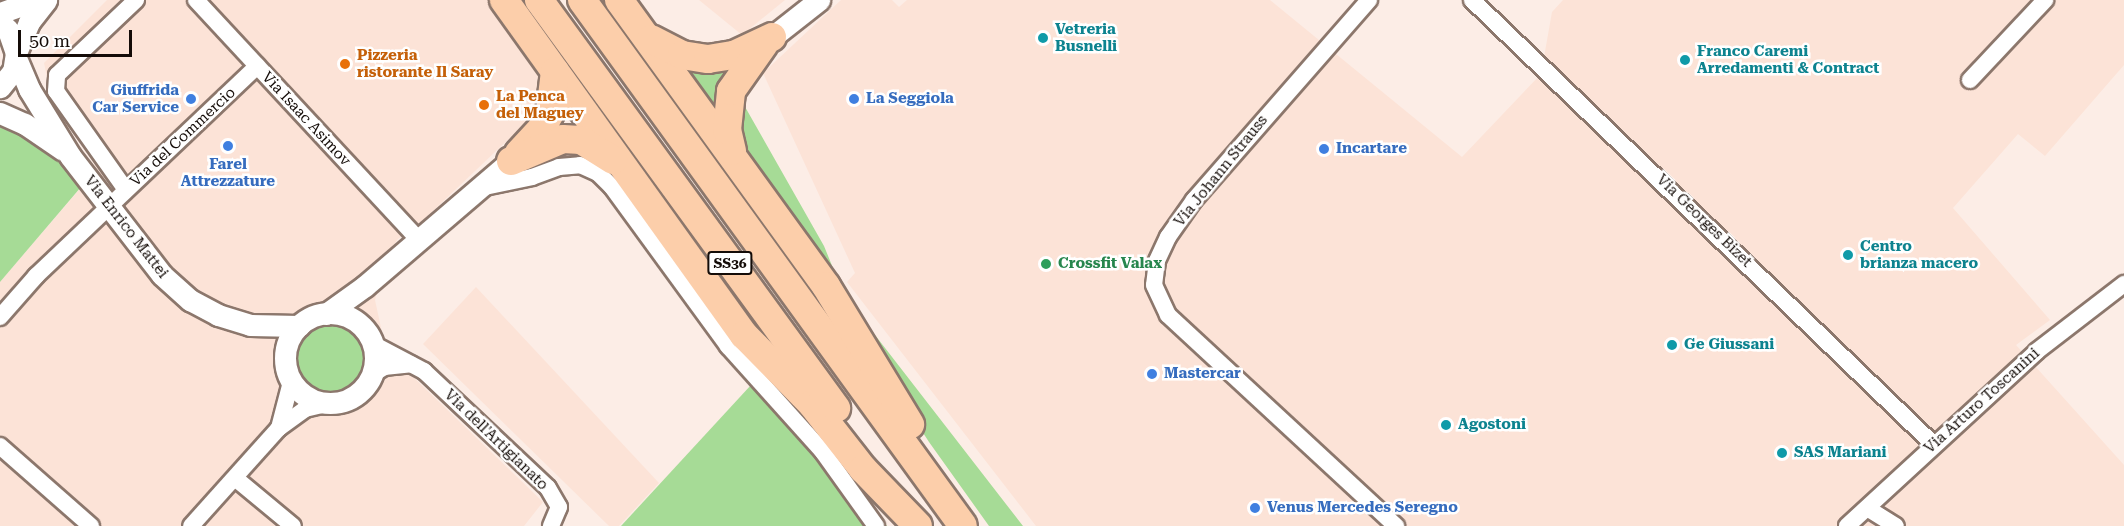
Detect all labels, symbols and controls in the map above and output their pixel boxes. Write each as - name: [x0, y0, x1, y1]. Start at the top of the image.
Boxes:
- scale bar: [21, 18, 135, 56]
- place label: Vetreria Busnelli: [1055, 20, 1117, 55]
- text: 50 m: [29, 30, 70, 51]
- marker: Vetreria Busnelli: [1036, 31, 1050, 45]
- place label: Franco Caremi Arredamenti & Contract: [1697, 42, 1879, 77]
- place label: Pizzeria ristorante Il Saray: [357, 46, 493, 81]
- marker: Franco Caremi Arredamenti & Contract: [1678, 53, 1692, 67]
- marker: Pizzeria ristorante Il Saray: [338, 57, 352, 71]
- street label: Via Isaac Asimov: [258, 68, 354, 170]
- place label: Giuffrida Car Service: [92, 81, 179, 116]
- street label: Via del Commercio: [127, 84, 239, 190]
- place label: La Penca del Maguey: [496, 87, 584, 122]
- place label: La Seggiola: [866, 90, 954, 108]
- marker: Giuffrida Car Service: [184, 92, 198, 106]
- marker: La Seggiola: [847, 92, 861, 106]
- marker: La Penca del Maguey: [477, 98, 491, 112]
- street label: Via Johann Strauss: [1171, 112, 1271, 230]
- marker: Farel Attrezzature: [221, 139, 235, 153]
- place label: Incartare: [1336, 140, 1407, 158]
- marker: Incartare: [1317, 142, 1331, 156]
- place label: Farel Attrezzature: [181, 155, 275, 190]
- street label: Via Georges Bizet: [1653, 171, 1755, 271]
- street label: Via Enrico Mattei: [80, 172, 172, 282]
- place label: Centro brianza macero: [1860, 237, 1978, 272]
- marker: Centro brianza macero: [1841, 248, 1855, 262]
- road number: SS36: [706, 252, 754, 274]
- place label: Crossfit Valax: [1058, 255, 1162, 273]
- marker: Crossfit Valax: [1039, 257, 1053, 271]
- place label: Ge Giussani: [1684, 336, 1774, 354]
- marker: Ge Giussani: [1665, 338, 1679, 352]
- street label: Via Arturo Toscanini: [1921, 345, 2043, 457]
- place label: Mastercar: [1164, 365, 1241, 383]
- marker: Mastercar: [1145, 367, 1159, 381]
- street label: Via dell'Artigianato: [440, 386, 552, 494]
- place label: Agostoni: [1458, 416, 1526, 434]
- marker: Agostoni: [1439, 418, 1453, 432]
- place label: SAS Mariani: [1794, 444, 1887, 462]
- marker: SAS Mariani: [1775, 446, 1789, 460]
- place label: Venus Mercedes Seregno: [1267, 499, 1458, 517]
- marker: Venus Mercedes Seregno: [1248, 501, 1262, 515]

